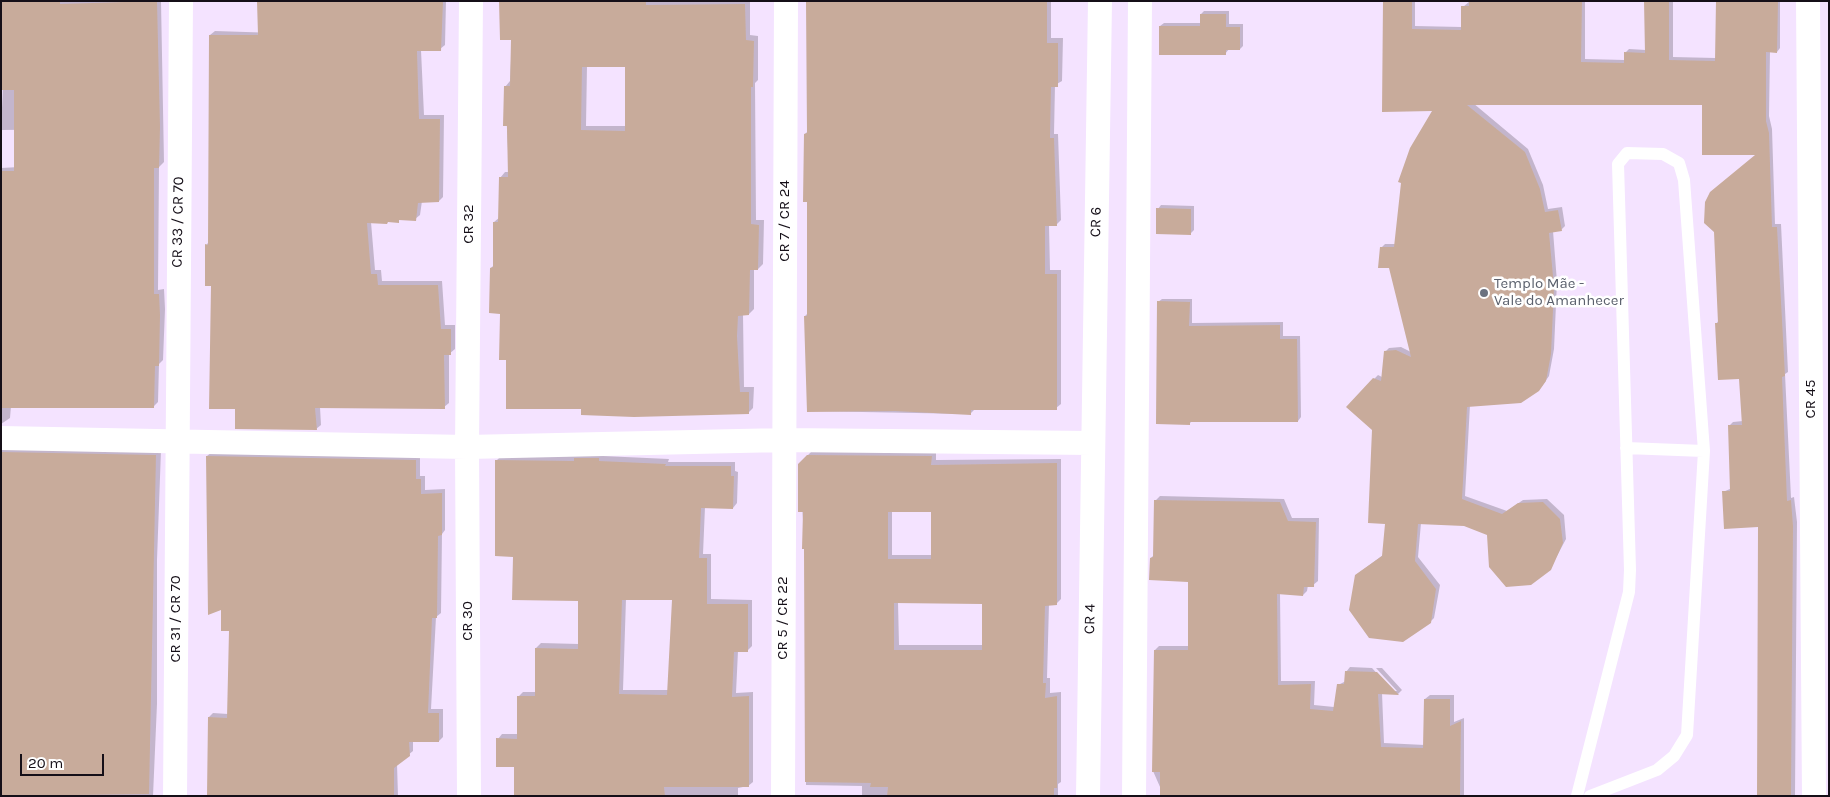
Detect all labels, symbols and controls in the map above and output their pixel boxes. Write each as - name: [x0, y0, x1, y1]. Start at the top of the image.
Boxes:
- street label: CR 33 / CR 70: [168, 176, 188, 268]
- street label: CR 7 / CR 24: [776, 180, 794, 262]
- street label: CR 32: [460, 204, 478, 244]
- street label: CR 6: [1087, 207, 1105, 237]
- place label: Templo Mãe - Vale do Amanhecer: [1494, 275, 1624, 310]
- marker: Templo Mãe - Vale do Amanhecer: [1478, 287, 1490, 299]
- street label: CR 45: [1802, 380, 1820, 418]
- street label: CR 31 / CR 70: [167, 575, 185, 663]
- street label: CR 5 / CR 22: [774, 576, 792, 660]
- street label: CR 30: [459, 601, 477, 641]
- street label: CR 4: [1081, 604, 1099, 634]
- scale bar: [22, 744, 106, 776]
- text: 20 m: [28, 754, 63, 772]

